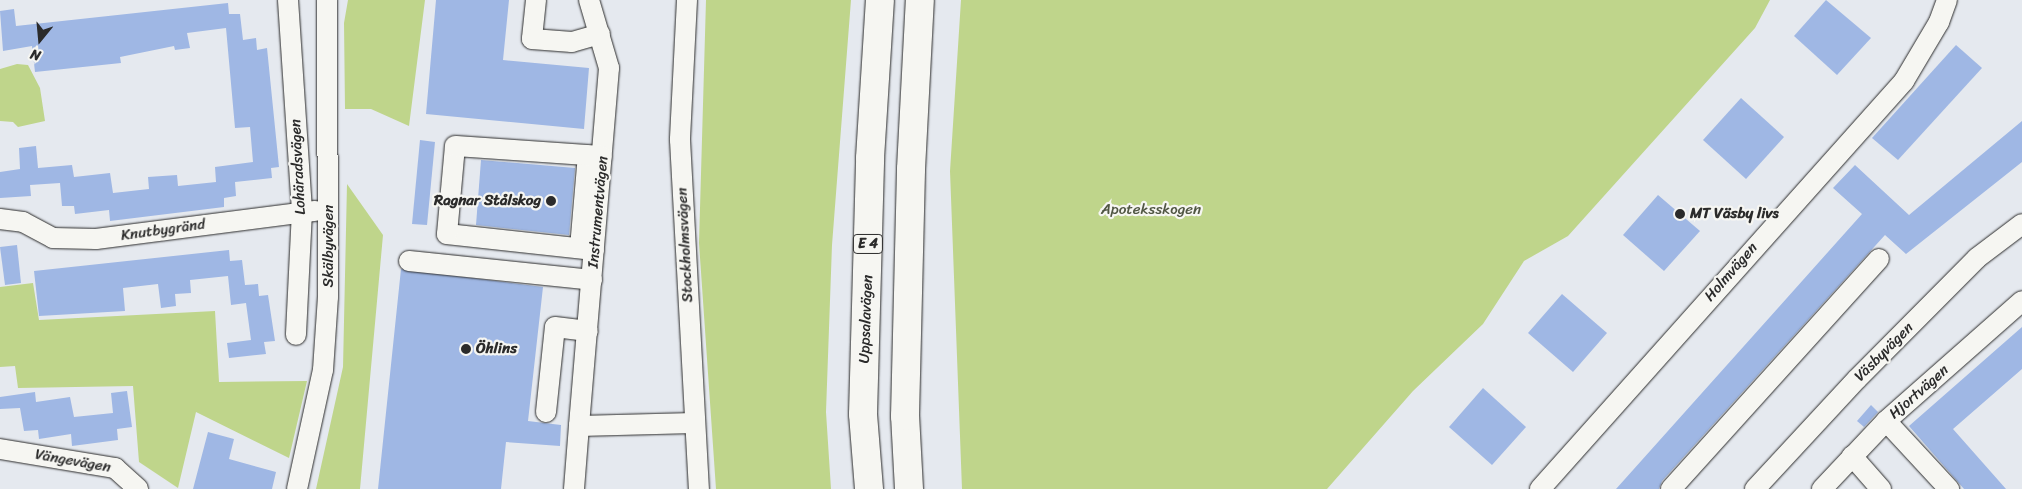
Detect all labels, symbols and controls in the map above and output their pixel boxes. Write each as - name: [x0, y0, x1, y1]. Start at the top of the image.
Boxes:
- north arrow: [15, 15, 65, 65]
- text: N: [27, 41, 44, 68]
- street label: Lohäradsvägen: [287, 119, 309, 215]
- street label: Instrumentvägen: [584, 155, 612, 269]
- street label: Stockholmsvägen: [673, 187, 697, 303]
- place label: Ragnar Stålskog: [434, 192, 541, 210]
- marker: Ragnar Stålskog: [545, 195, 557, 207]
- park label: Apoteksskogen: [1101, 201, 1201, 219]
- street label: Skälbyvägen: [320, 205, 338, 287]
- place label: MT Väsby livs: [1690, 205, 1778, 223]
- marker: MT Väsby livs: [1674, 208, 1686, 220]
- street label: Knutbygränd: [120, 215, 206, 245]
- road number: E 4: [852, 232, 884, 255]
- street label: Holmvägen: [1701, 239, 1761, 305]
- street label: Uppsalavägen: [855, 274, 877, 364]
- street label: Väsbyvägen: [1851, 319, 1917, 385]
- place label: Öhlins: [476, 340, 517, 358]
- marker: Öhlins: [460, 343, 472, 355]
- street label: Hjortvägen: [1885, 361, 1953, 423]
- street label: Vängevägen: [34, 445, 112, 477]

